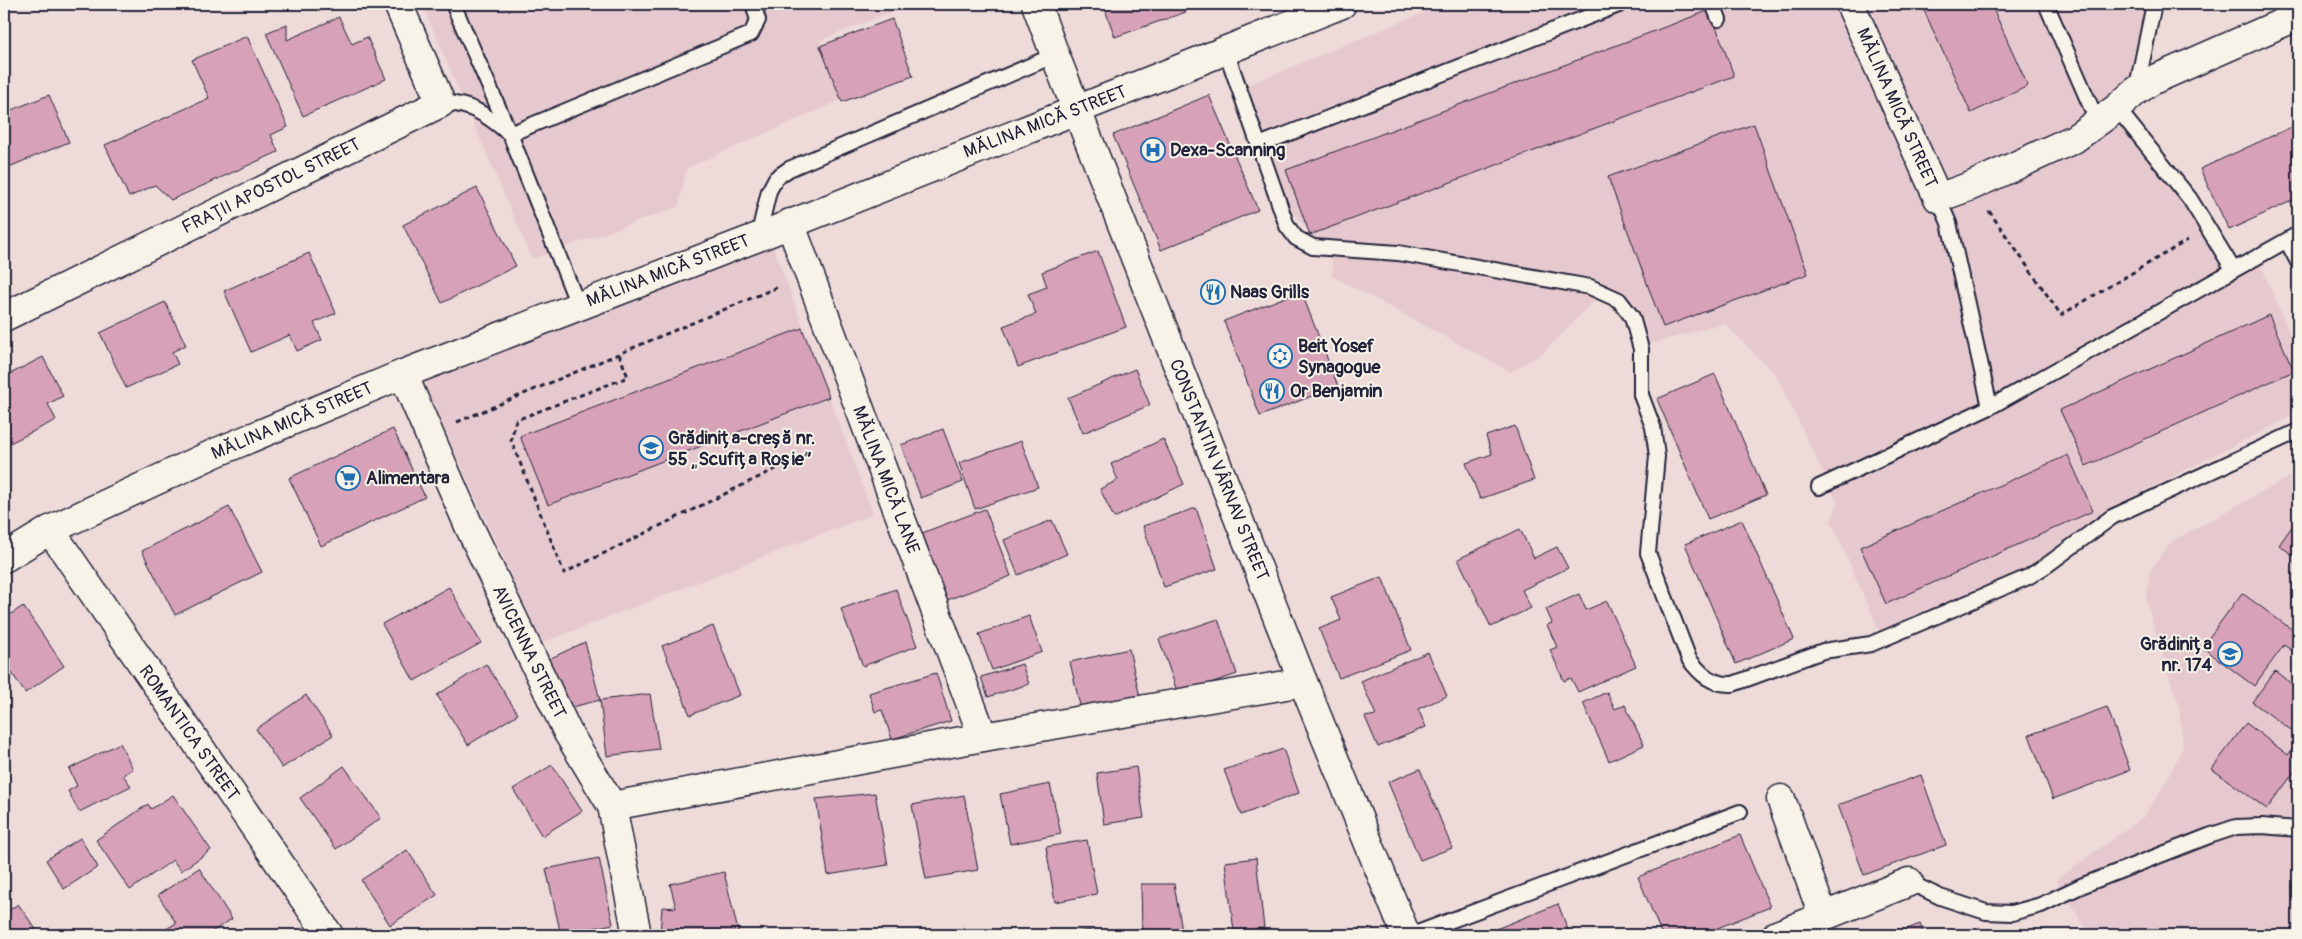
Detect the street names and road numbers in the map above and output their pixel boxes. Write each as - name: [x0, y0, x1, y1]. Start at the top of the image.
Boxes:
- street label: MĂLINA MICĂ STREET: [1851, 24, 1943, 192]
- street label: MĂLINA MICĂ STREET: [960, 80, 1130, 164]
- street label: FRAȚII APOSTOL STREET: [178, 133, 364, 239]
- street label: MĂLINA MICĂ STREET: [583, 229, 753, 313]
- street label: CONSTANTIN VÂRNAV STREET: [1164, 356, 1274, 584]
- street label: MĂLINA MICĂ STREET: [208, 377, 376, 465]
- street label: MĂLINA MICĂ LANE: [847, 403, 925, 557]
- street label: AVICENNA STREET: [487, 582, 571, 722]
- street label: ROMANTICA STREET: [134, 661, 244, 805]

